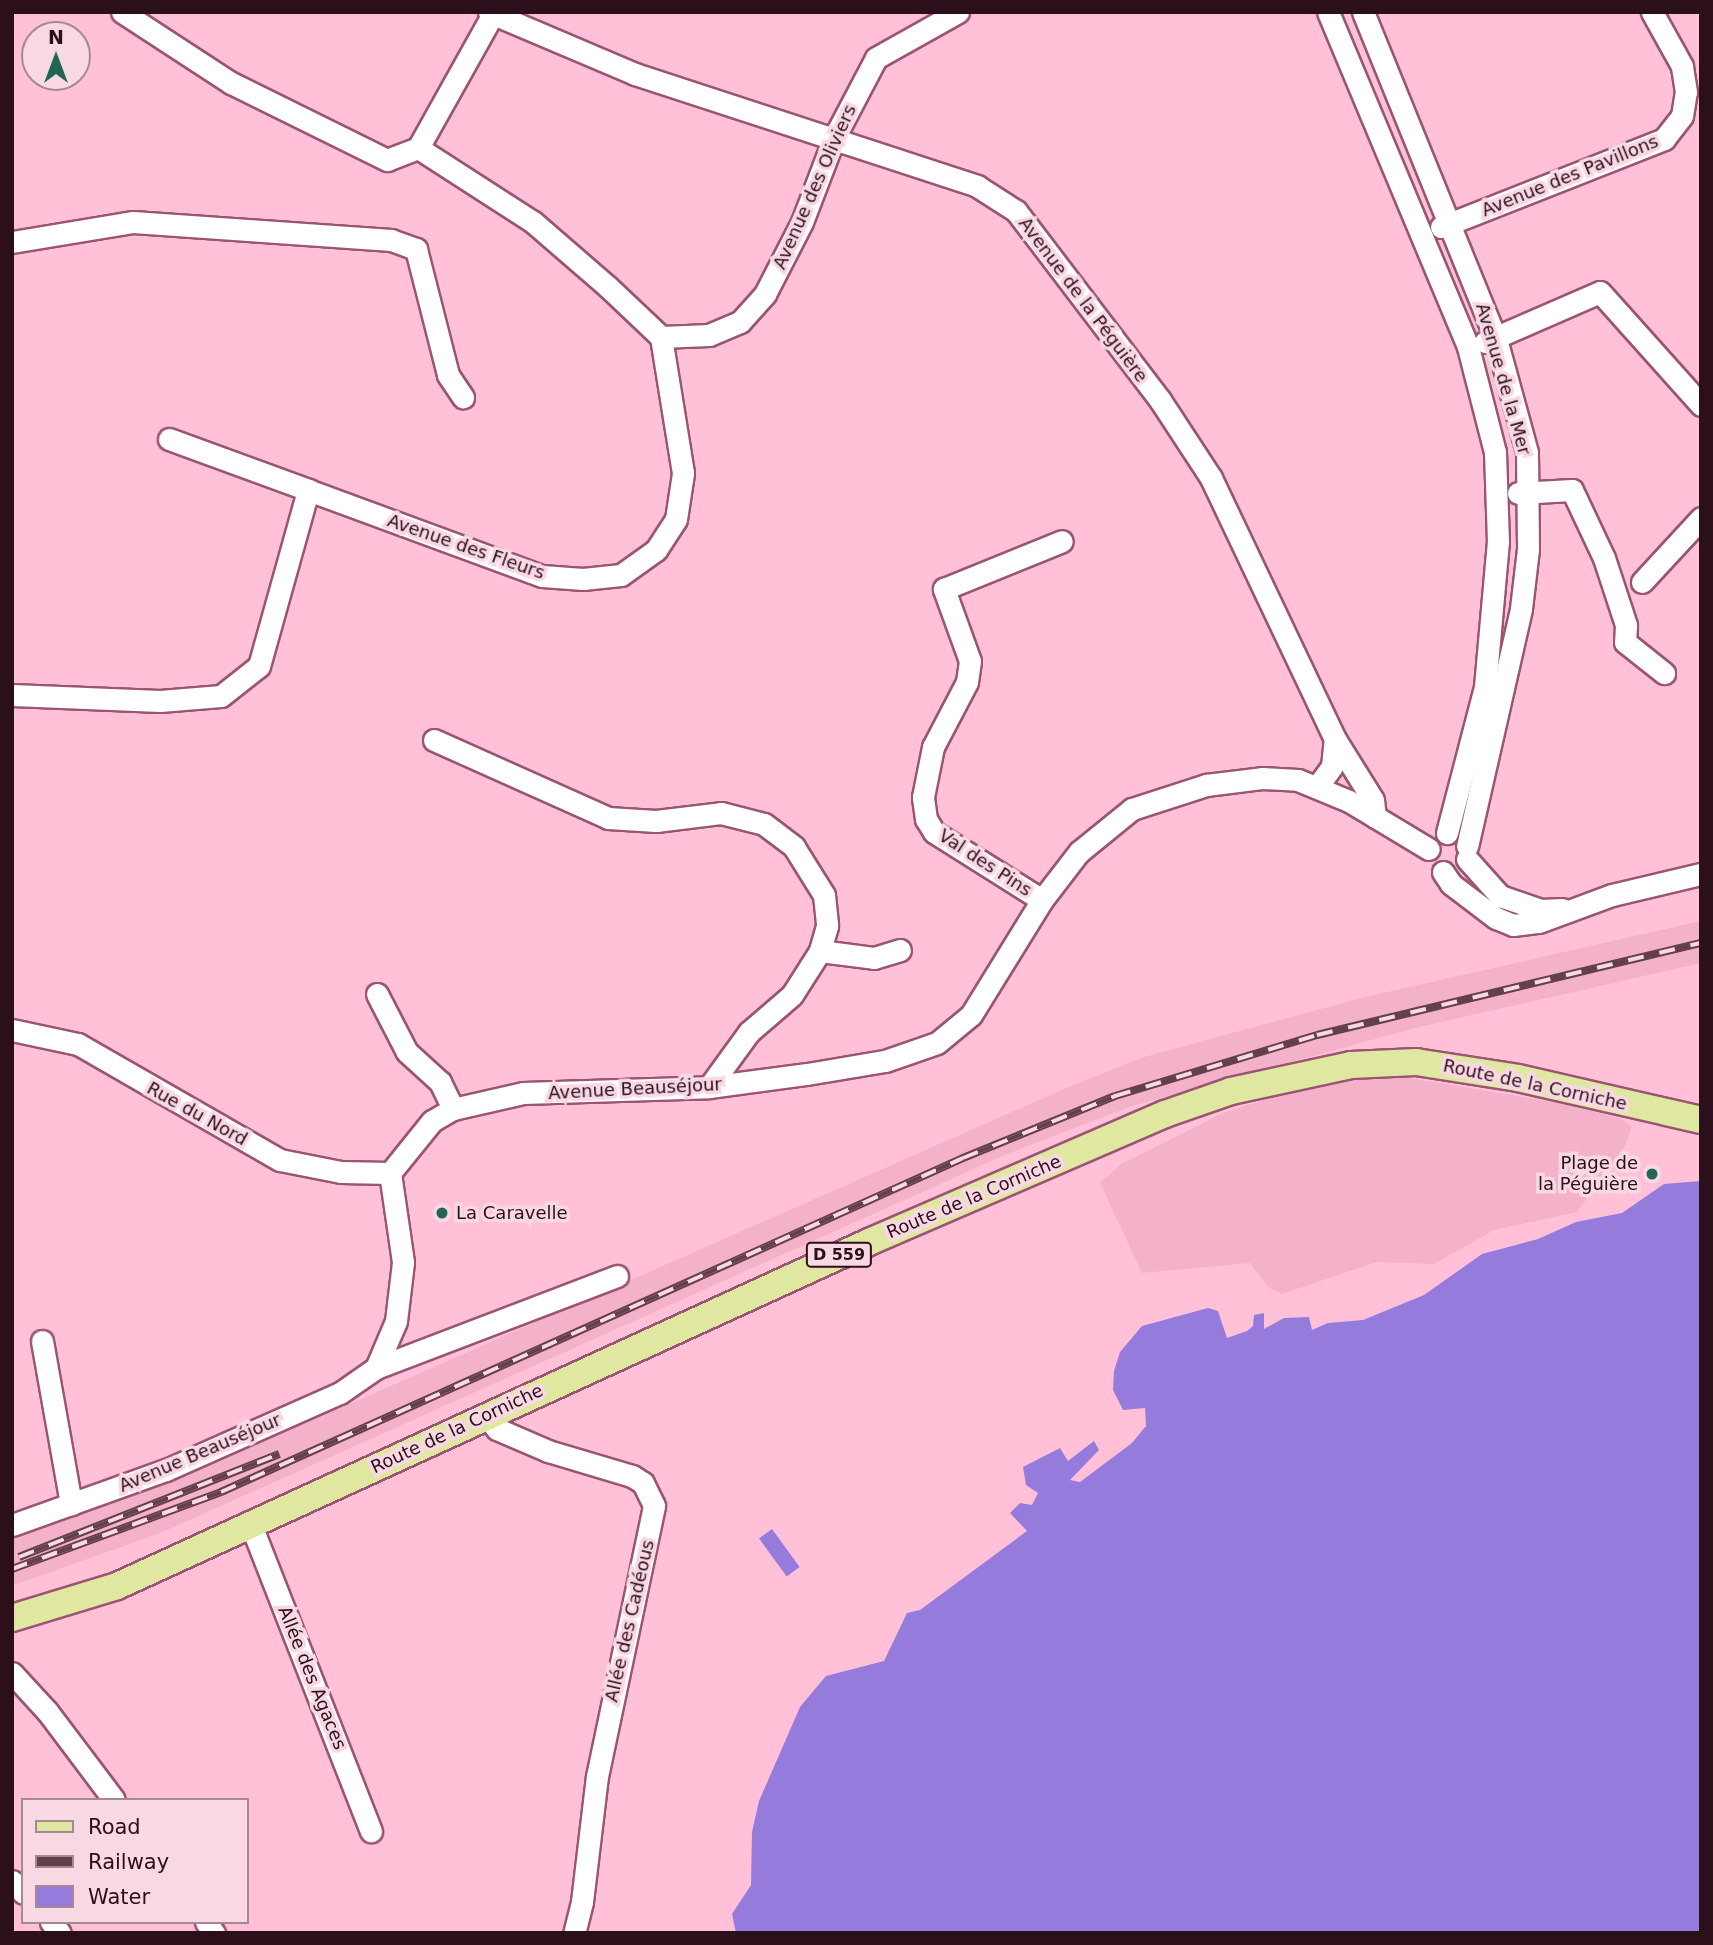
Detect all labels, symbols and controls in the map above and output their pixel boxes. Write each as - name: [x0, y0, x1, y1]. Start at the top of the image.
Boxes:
- north arrow: [21, 21, 91, 91]
- text: N: [48, 26, 64, 48]
- street label: Avenue des Oliviers: [769, 101, 861, 273]
- street label: Avenue des Pavillons: [1478, 131, 1662, 221]
- street label: Avenue de la Péguière: [1014, 213, 1152, 387]
- street label: Avenue de la Mer: [1471, 301, 1535, 457]
- street label: Avenue des Fleurs: [385, 510, 547, 584]
- street label: Val des Pins: [934, 825, 1036, 901]
- street label: Route de la Corniche: [1441, 1055, 1629, 1115]
- street label: Avenue Beauséjour: [548, 1074, 722, 1104]
- street label: Rue du Nord: [143, 1078, 251, 1150]
- street label: Route de la Corniche: [884, 1150, 1064, 1244]
- place label: Plage de la Péguière: [1538, 1153, 1638, 1196]
- marker: Plage de la Péguière: [1644, 1166, 1660, 1182]
- place label: La Caravelle: [456, 1202, 568, 1224]
- marker: La Caravelle: [434, 1205, 450, 1221]
- road number: D 559: [806, 1242, 872, 1268]
- street label: Route de la Corniche: [368, 1380, 546, 1478]
- street label: Avenue Beauséjour: [116, 1409, 284, 1497]
- street label: Allée des Cadéous: [601, 1538, 659, 1704]
- street label: Allée des Agaces: [273, 1603, 351, 1753]
- legend: [21, 1798, 248, 1924]
- text: Road: [88, 1815, 141, 1839]
- text: Railway: [88, 1850, 169, 1874]
- text: Water: [88, 1885, 150, 1909]

